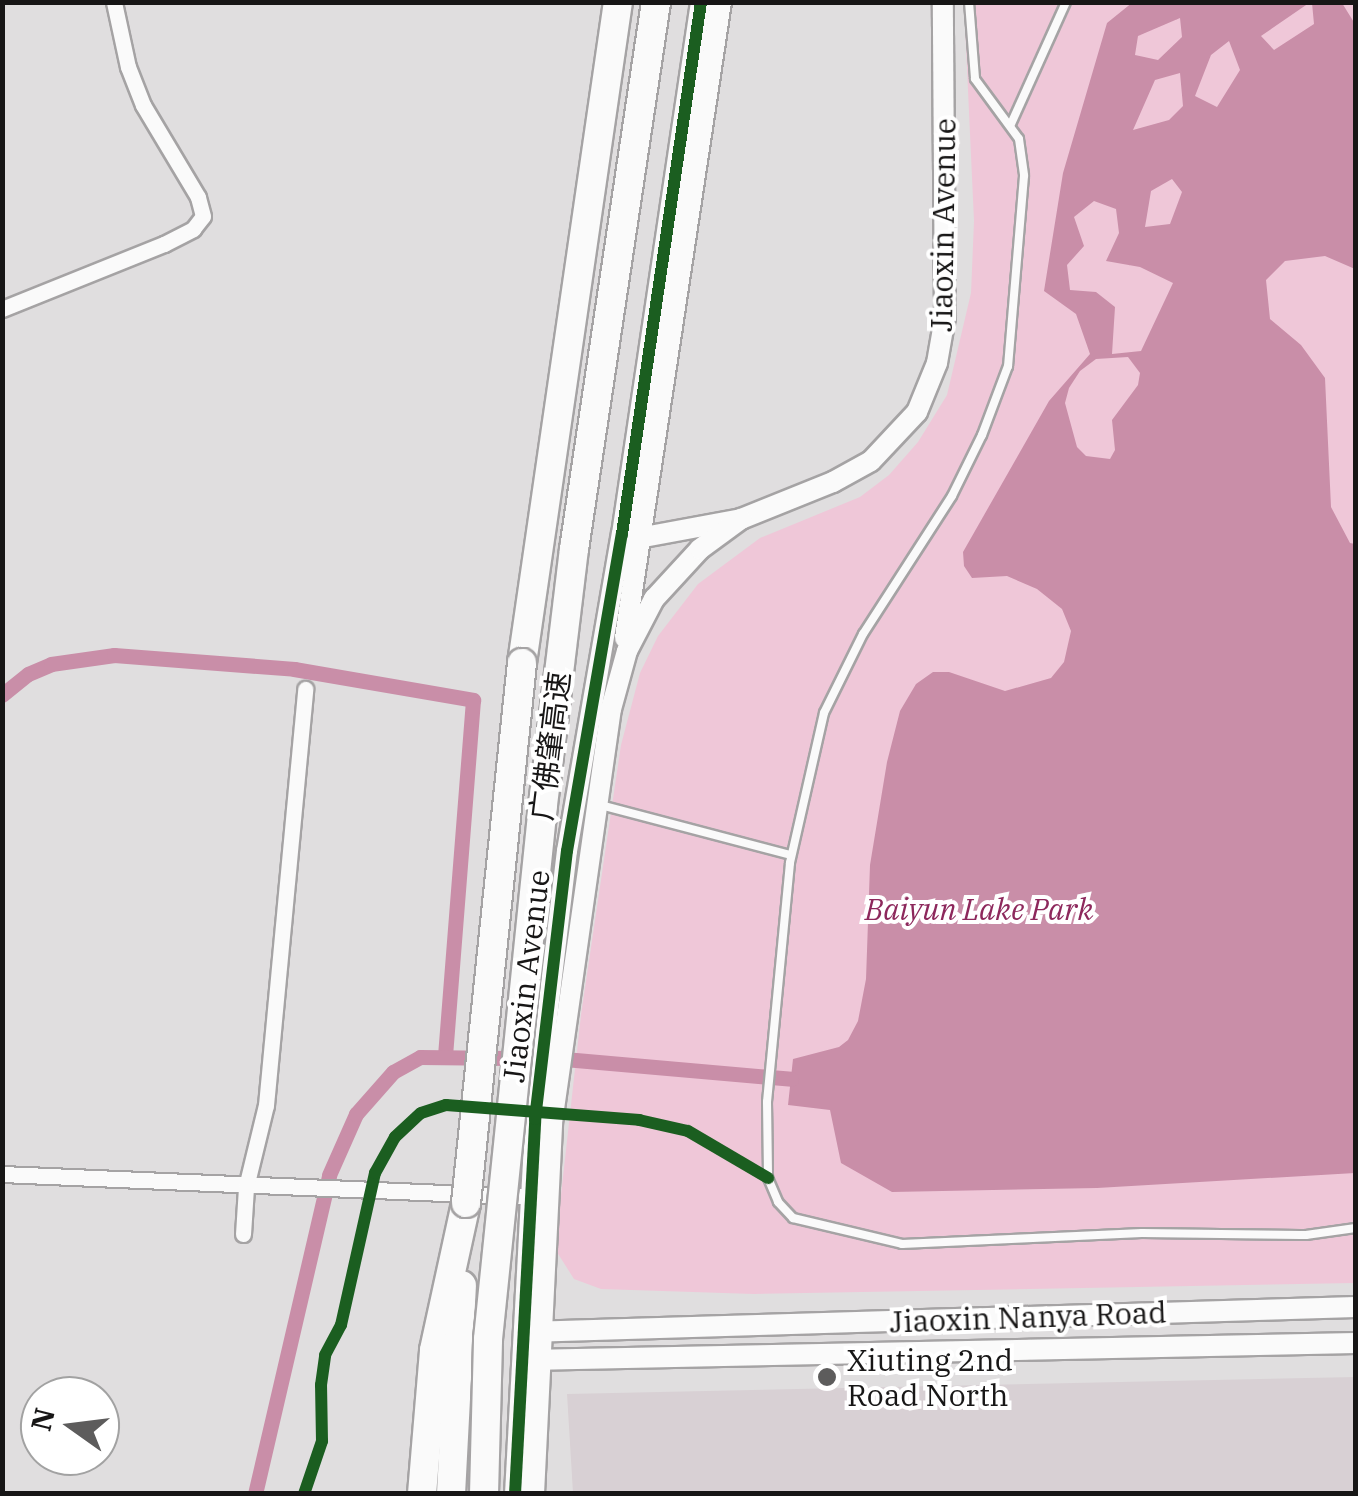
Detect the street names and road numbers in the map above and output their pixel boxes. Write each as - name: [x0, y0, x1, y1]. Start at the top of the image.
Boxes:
- street label: Jiaoxin Avenue: [923, 118, 963, 332]
- street label: 广佛肇高速: [523, 669, 577, 823]
- street label: Jiaoxin Avenue: [495, 868, 557, 1084]
- street label: Jiaoxin Nanya Road: [889, 1294, 1167, 1340]

